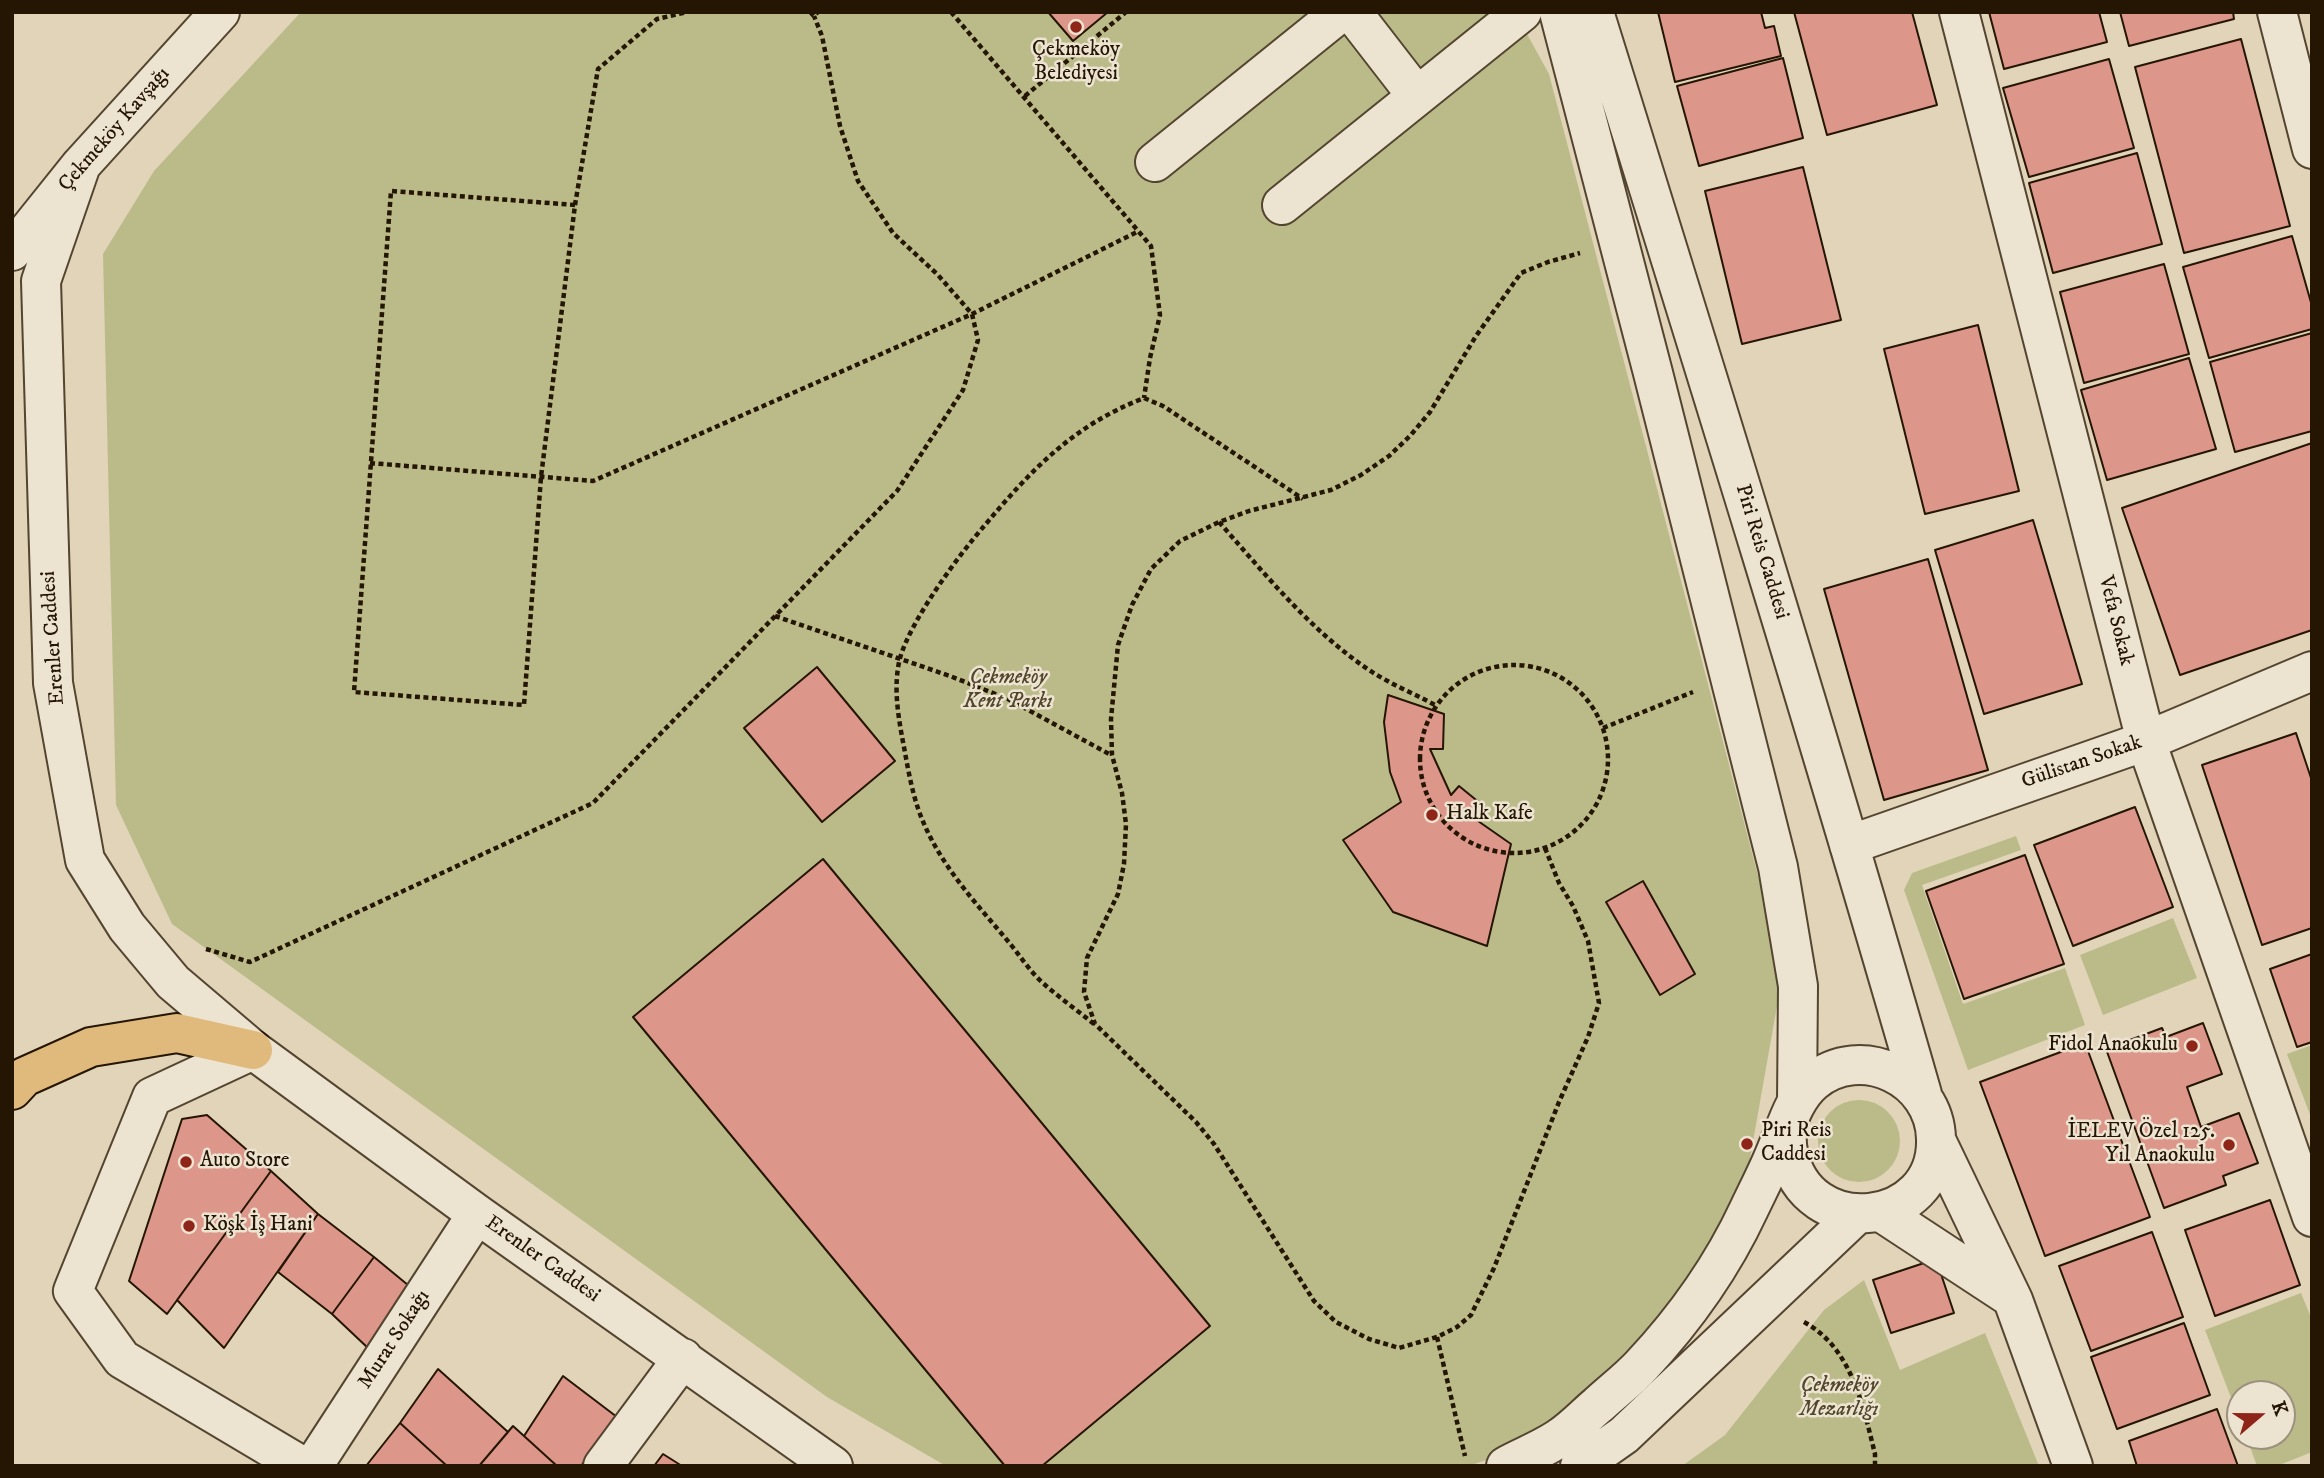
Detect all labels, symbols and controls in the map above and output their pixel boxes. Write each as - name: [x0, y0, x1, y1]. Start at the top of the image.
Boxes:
- marker: Çekmeköy Belediyesi: [1068, 19, 1084, 35]
- place label: Çekmeköy Belediyesi: [1032, 38, 1120, 88]
- street label: Çekmeköy Kavşağı: [54, 63, 176, 197]
- street label: Piri Reis Caddesi: [1729, 481, 1793, 623]
- street label: Erenler Caddesi: [37, 570, 71, 706]
- street label: Vefa Sokak: [2092, 573, 2138, 669]
- park label: Çekmeköy Kent Parkı: [964, 666, 1052, 716]
- street label: Gülistan Sokak: [2019, 731, 2145, 795]
- place label: Halk Kafe: [1446, 802, 1533, 828]
- marker: Halk Kafe: [1424, 807, 1440, 823]
- place label: Fidol Anaokulu: [2048, 1033, 2178, 1059]
- marker: Fidol Anaokulu: [2184, 1038, 2200, 1054]
- place label: Piri Reis Caddesi: [1761, 1119, 1831, 1169]
- place label: İELEV Özel 125. Yıl Anaokulu: [2068, 1120, 2215, 1170]
- marker: Piri Reis Caddesi: [1739, 1136, 1755, 1152]
- marker: İELEV Özel 125. Yıl Anaokulu: [2221, 1137, 2237, 1153]
- place label: Auto Store: [200, 1149, 289, 1175]
- marker: Auto Store: [178, 1154, 194, 1170]
- street label: Erenler Caddesi: [480, 1211, 604, 1309]
- place label: Köşk İş Hani: [203, 1213, 313, 1239]
- marker: Köşk İş Hani: [181, 1218, 197, 1234]
- street label: Murat Sokağı: [354, 1286, 436, 1394]
- park label: Çekmeköy Mezarlığı: [1800, 1374, 1878, 1424]
- north arrow: [2226, 1380, 2296, 1450]
- text: K: [2266, 1398, 2292, 1419]

